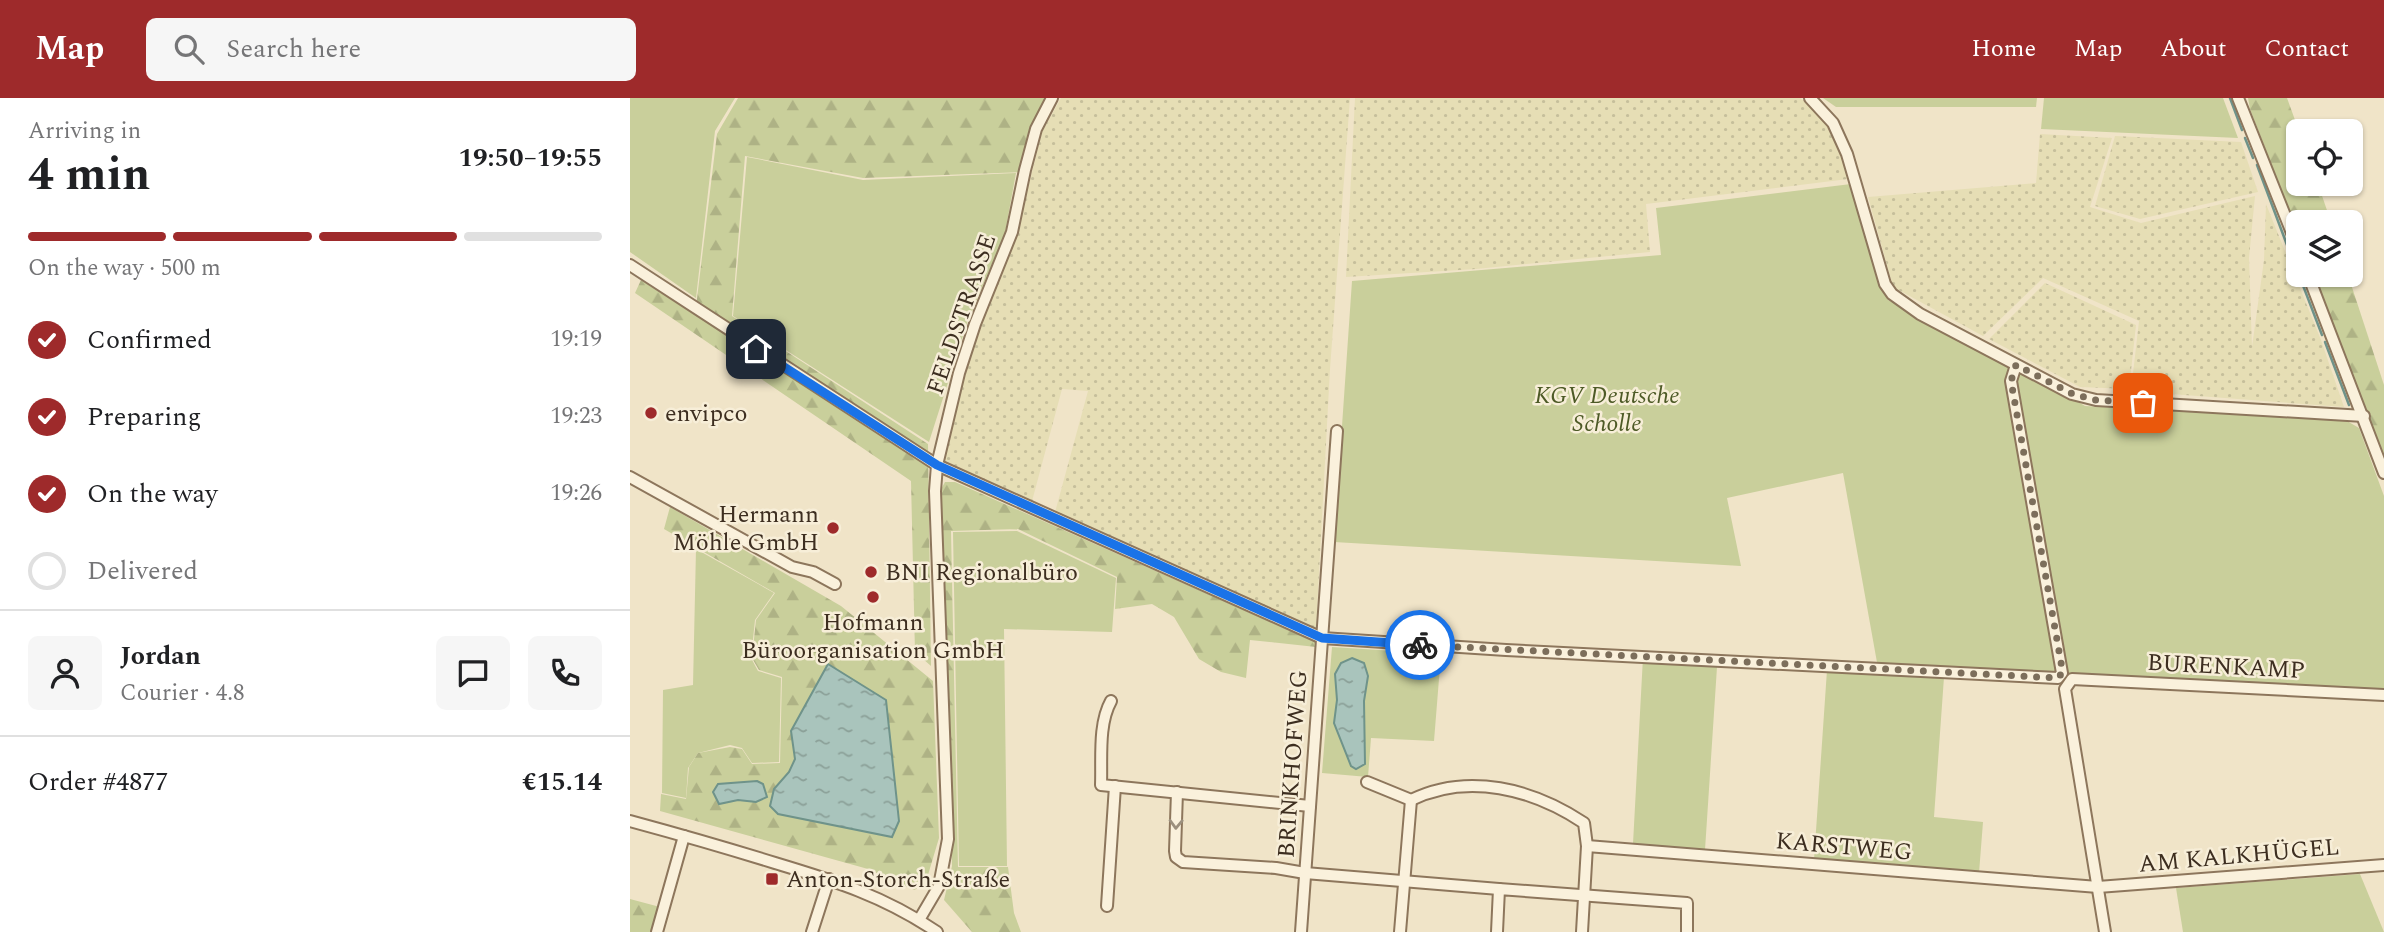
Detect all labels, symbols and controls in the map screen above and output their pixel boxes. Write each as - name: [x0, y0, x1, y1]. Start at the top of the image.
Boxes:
- search box: [146, 18, 636, 81]
- text: Map: [35, 24, 104, 74]
- text: Search here: [226, 29, 361, 69]
- icon: search: [170, 30, 208, 68]
- text: Home: [1971, 31, 2036, 67]
- text: Map: [2074, 31, 2122, 67]
- text: About: [2160, 31, 2226, 67]
- text: Contact: [2264, 31, 2349, 67]
- text: Arriving in: [28, 114, 141, 149]
- map controls: [2286, 119, 2363, 287]
- button: locate: [2286, 119, 2363, 196]
- text: 19:50–19:55: [458, 138, 602, 178]
- text: 4 min: [28, 140, 150, 210]
- button: layers: [2286, 210, 2363, 287]
- street label: FELDSTRASSE: [918, 229, 1006, 400]
- text: On the way · 500 m: [28, 251, 221, 286]
- pin: [726, 319, 786, 379]
- text: Confirmed: [87, 320, 212, 360]
- icon: check: [28, 321, 66, 359]
- text: 19:19: [550, 322, 602, 357]
- icon: home: [737, 330, 775, 368]
- pin: [2113, 373, 2173, 433]
- park label: KGV Deutsche Scholle: [1534, 378, 1680, 442]
- icon: bag: [2124, 384, 2162, 422]
- place label: envipco: [665, 396, 748, 432]
- text: Preparing: [87, 397, 201, 437]
- icon: check: [28, 398, 66, 436]
- text: 19:23: [550, 399, 602, 434]
- marker: envipco: [643, 405, 659, 421]
- text: On the way: [87, 474, 218, 514]
- icon: check: [28, 475, 66, 513]
- text: 19:26: [550, 476, 602, 511]
- place label: Hermann Möhle GmbH: [673, 497, 819, 561]
- marker: Hermann Möhle GmbH: [825, 520, 841, 536]
- text: Delivered: [87, 551, 198, 591]
- place label: BNI Regionalbüro: [885, 555, 1078, 591]
- marker: BNI Regionalbüro: [863, 564, 879, 580]
- marker: Hofmann Büroorganisation GmbH: [865, 589, 881, 605]
- place label: Hofmann Büroorganisation GmbH: [741, 605, 1005, 669]
- courier: [1385, 610, 1455, 680]
- icon: bike: [1401, 626, 1439, 664]
- button: person: [28, 636, 102, 710]
- text: Jordan: [120, 636, 201, 676]
- button: chat: [436, 636, 510, 710]
- button: phone: [528, 636, 602, 710]
- street label: BURENKAMP: [2146, 645, 2306, 689]
- street label: BRINKHOFWEG: [1268, 669, 1318, 859]
- text: Courier · 4.8: [120, 676, 245, 711]
- text: Order #4877: [28, 762, 168, 802]
- text: €15.14: [522, 762, 602, 802]
- one-way arrow: [1168, 819, 1183, 830]
- street label: KARSTWEG: [1774, 823, 1914, 871]
- street label: AM KALKHÜGEL: [2137, 829, 2341, 883]
- place label: Anton-Storch-Straße: [786, 862, 1010, 898]
- marker: Anton-Storch-Straße: [764, 871, 780, 887]

